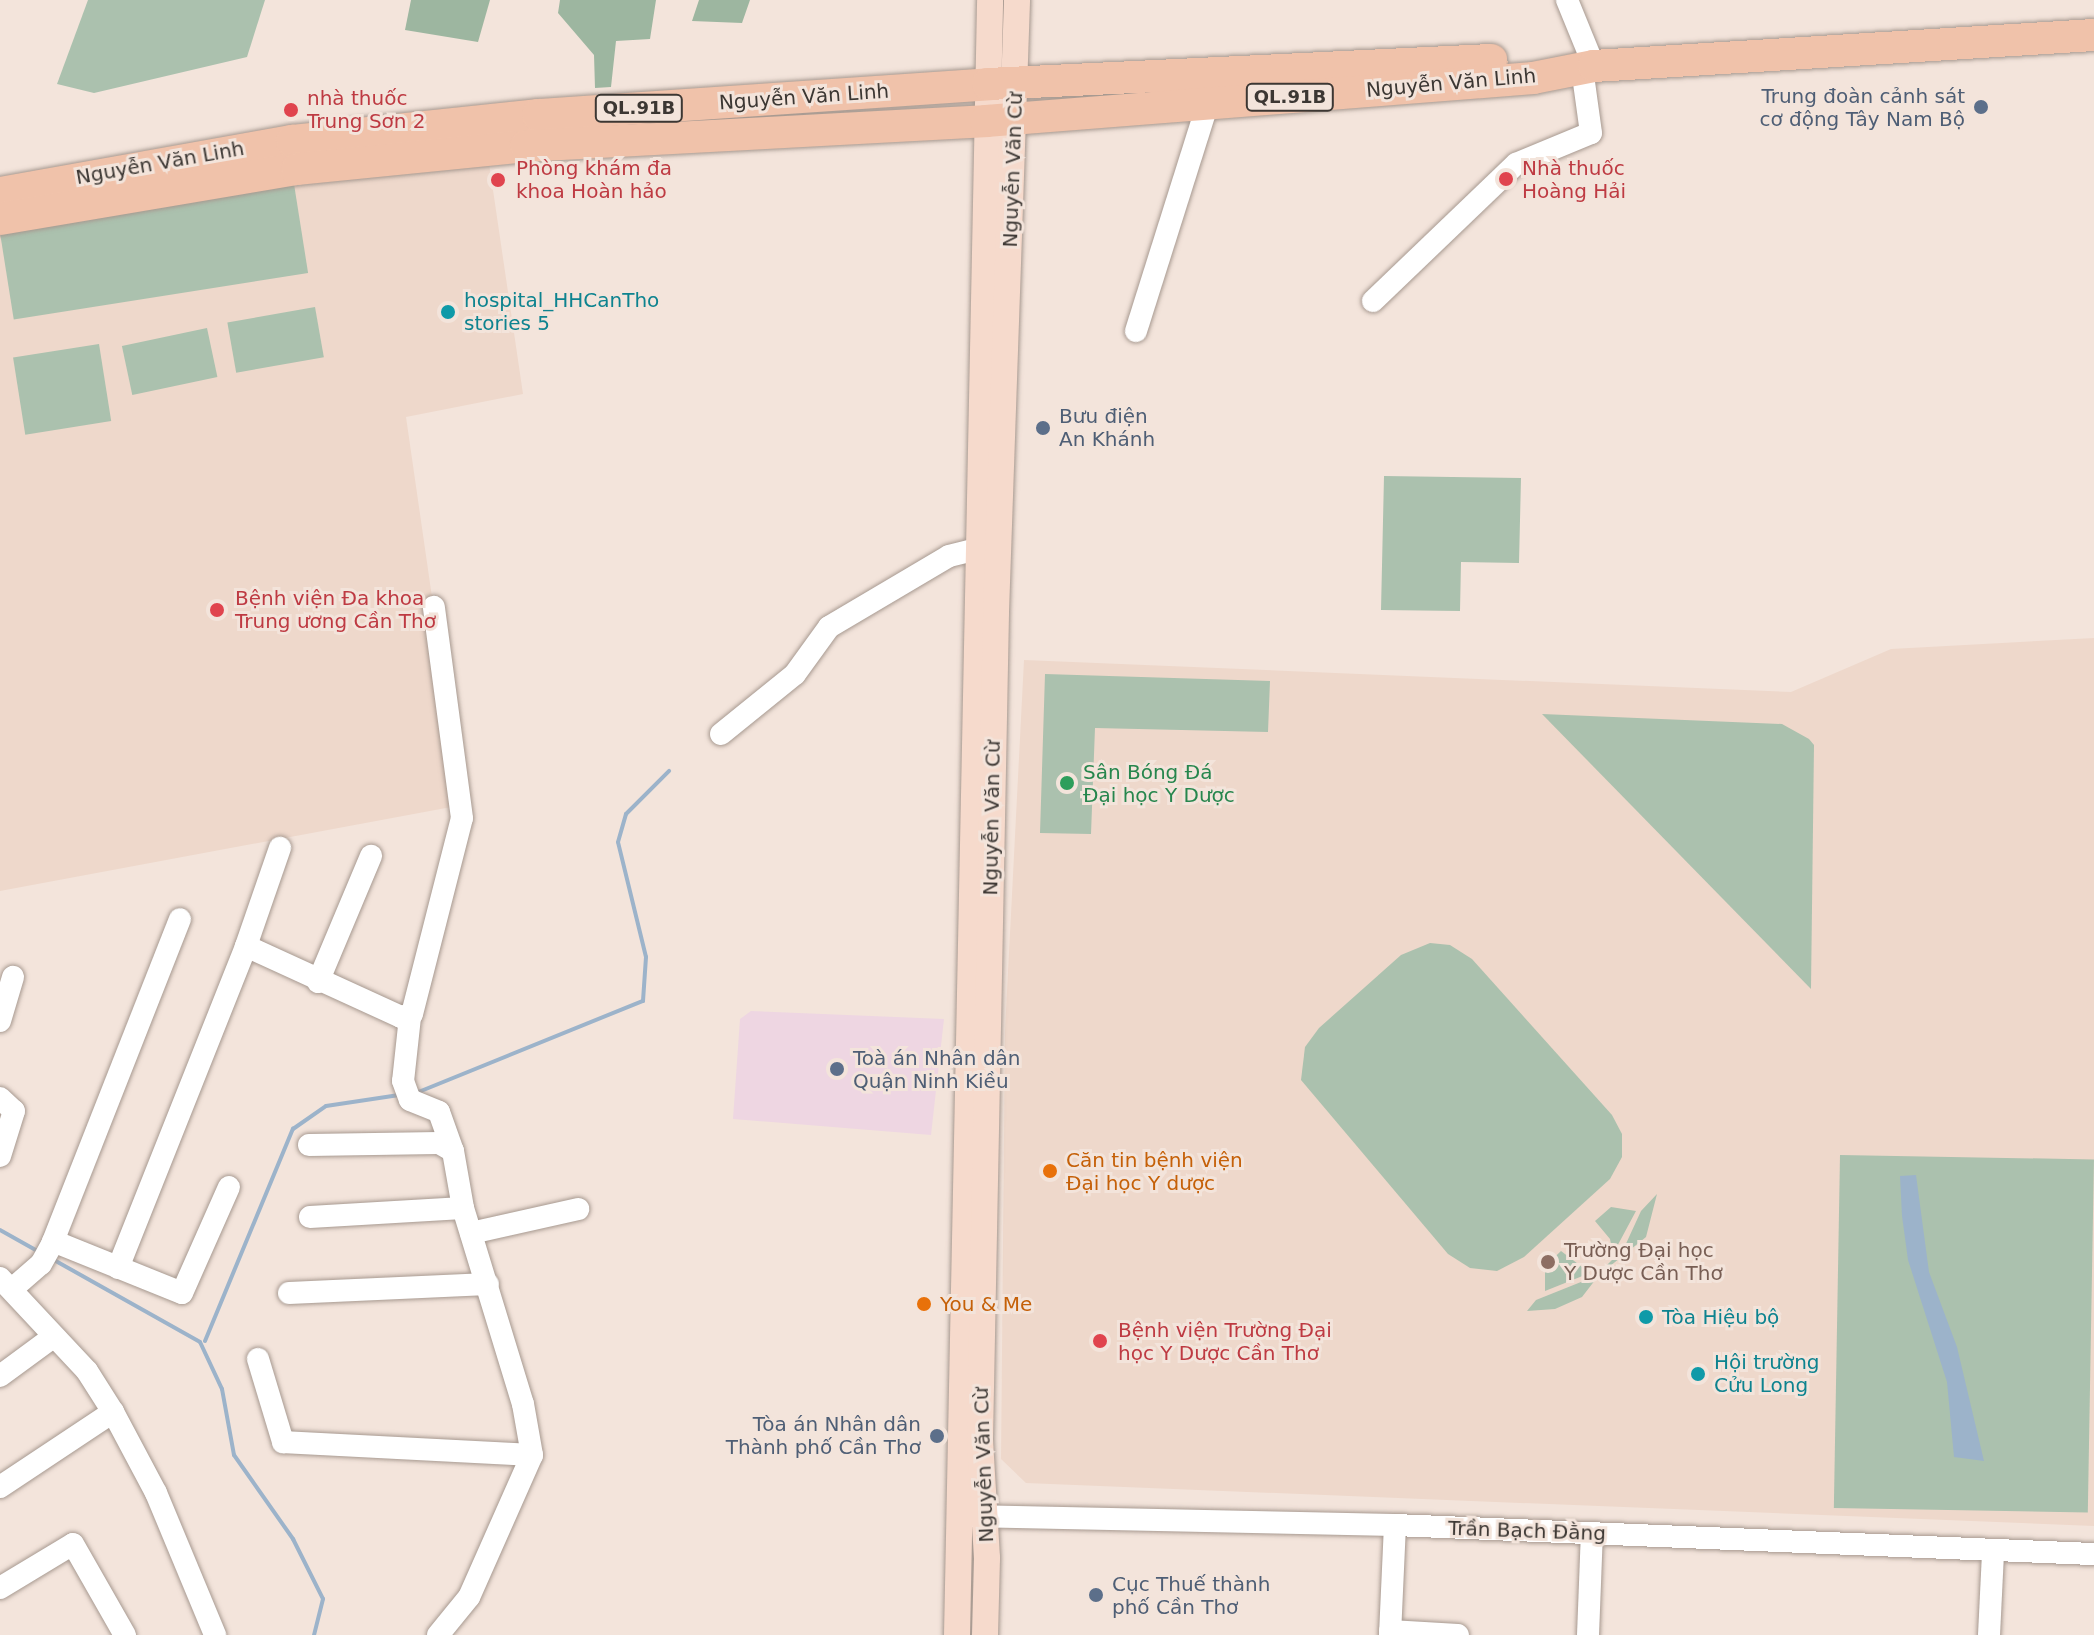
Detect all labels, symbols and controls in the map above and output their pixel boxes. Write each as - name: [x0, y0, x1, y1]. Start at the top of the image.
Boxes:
- street label: Nguyễn Văn Linh: [1365, 64, 1537, 102]
- street label: Nguyễn Văn Linh: [718, 79, 890, 115]
- road number: QL.91B: [1244, 83, 1336, 111]
- place label: Trung đoàn cảnh sát cơ động Tây Nam Bộ: [1759, 84, 1965, 131]
- place label: nhà thuốc Trung Sơn 2: [307, 86, 426, 133]
- street label: Nguyễn Văn Cừ: [998, 92, 1028, 248]
- road number: QL.91B: [593, 94, 685, 122]
- marker: Trung đoàn cảnh sát cơ động Tây Nam Bộ: [1972, 98, 1990, 116]
- marker: nhà thuốc Trung Sơn 2: [282, 101, 300, 119]
- street label: Nguyễn Văn Linh: [74, 136, 246, 190]
- place label: Phòng khám đa khoa Hoàn hảo: [516, 156, 672, 203]
- place label: Nhà thuốc Hoàng Hải: [1522, 156, 1626, 203]
- marker: Phòng khám đa khoa Hoàn hảo: [487, 169, 509, 191]
- marker: Nhà thuốc Hoàng Hải: [1497, 170, 1515, 188]
- place label: hospital_HHCanTho stories 5: [464, 288, 659, 335]
- marker: hospital_HHCanTho stories 5: [439, 303, 457, 321]
- place label: Bưu điện An Khánh: [1059, 404, 1155, 451]
- marker: Bưu điện An Khánh: [1034, 419, 1052, 437]
- place label: Bệnh viện Đa khoa Trung ương Cần Thơ: [235, 586, 436, 633]
- marker: Bệnh viện Đa khoa Trung ương Cần Thơ: [206, 599, 228, 621]
- street label: Nguyễn Văn Cừ: [979, 740, 1005, 896]
- place label: Sân Bóng Đá Đại học Y Dược: [1083, 760, 1235, 807]
- marker: Sân Bóng Đá Đại học Y Dược: [1058, 774, 1076, 792]
- place label: Toà án Nhân dân Quận Ninh Kiều: [853, 1046, 1021, 1093]
- marker: Toà án Nhân dân Quận Ninh Kiều: [828, 1060, 846, 1078]
- place label: Căn tin bệnh viện Đại học Y dược: [1066, 1148, 1243, 1195]
- marker: Căn tin bệnh viện Đại học Y dược: [1041, 1162, 1059, 1180]
- place label: Trường Đại học Y Dược Cần Thơ: [1564, 1238, 1723, 1285]
- marker: Trường Đại học Y Dược Cần Thơ: [1539, 1253, 1557, 1271]
- place label: You & Me: [940, 1292, 1032, 1316]
- marker: You & Me: [915, 1295, 933, 1313]
- place label: Tòa Hiệu bộ: [1662, 1305, 1779, 1329]
- marker: Tòa Hiệu bộ: [1637, 1308, 1655, 1326]
- place label: Bệnh viện Trường Đại học Y Dược Cần Thơ: [1118, 1318, 1332, 1365]
- marker: Bệnh viện Trường Đại học Y Dược Cần Thơ: [1089, 1330, 1111, 1352]
- place label: Hội trường Cửu Long: [1714, 1350, 1820, 1397]
- marker: Hội trường Cửu Long: [1689, 1365, 1707, 1383]
- street label: Nguyễn Văn Cừ: [969, 1387, 999, 1543]
- place label: Tòa án Nhân dân Thành phố Cần Thơ: [726, 1412, 921, 1459]
- marker: Tòa án Nhân dân Thành phố Cần Thơ: [928, 1427, 946, 1445]
- street label: Trần Bạch Đằng: [1448, 1516, 1606, 1546]
- place label: Cục Thuế thành phố Cần Thơ: [1112, 1572, 1270, 1619]
- marker: Cục Thuế thành phố Cần Thơ: [1087, 1586, 1105, 1604]

